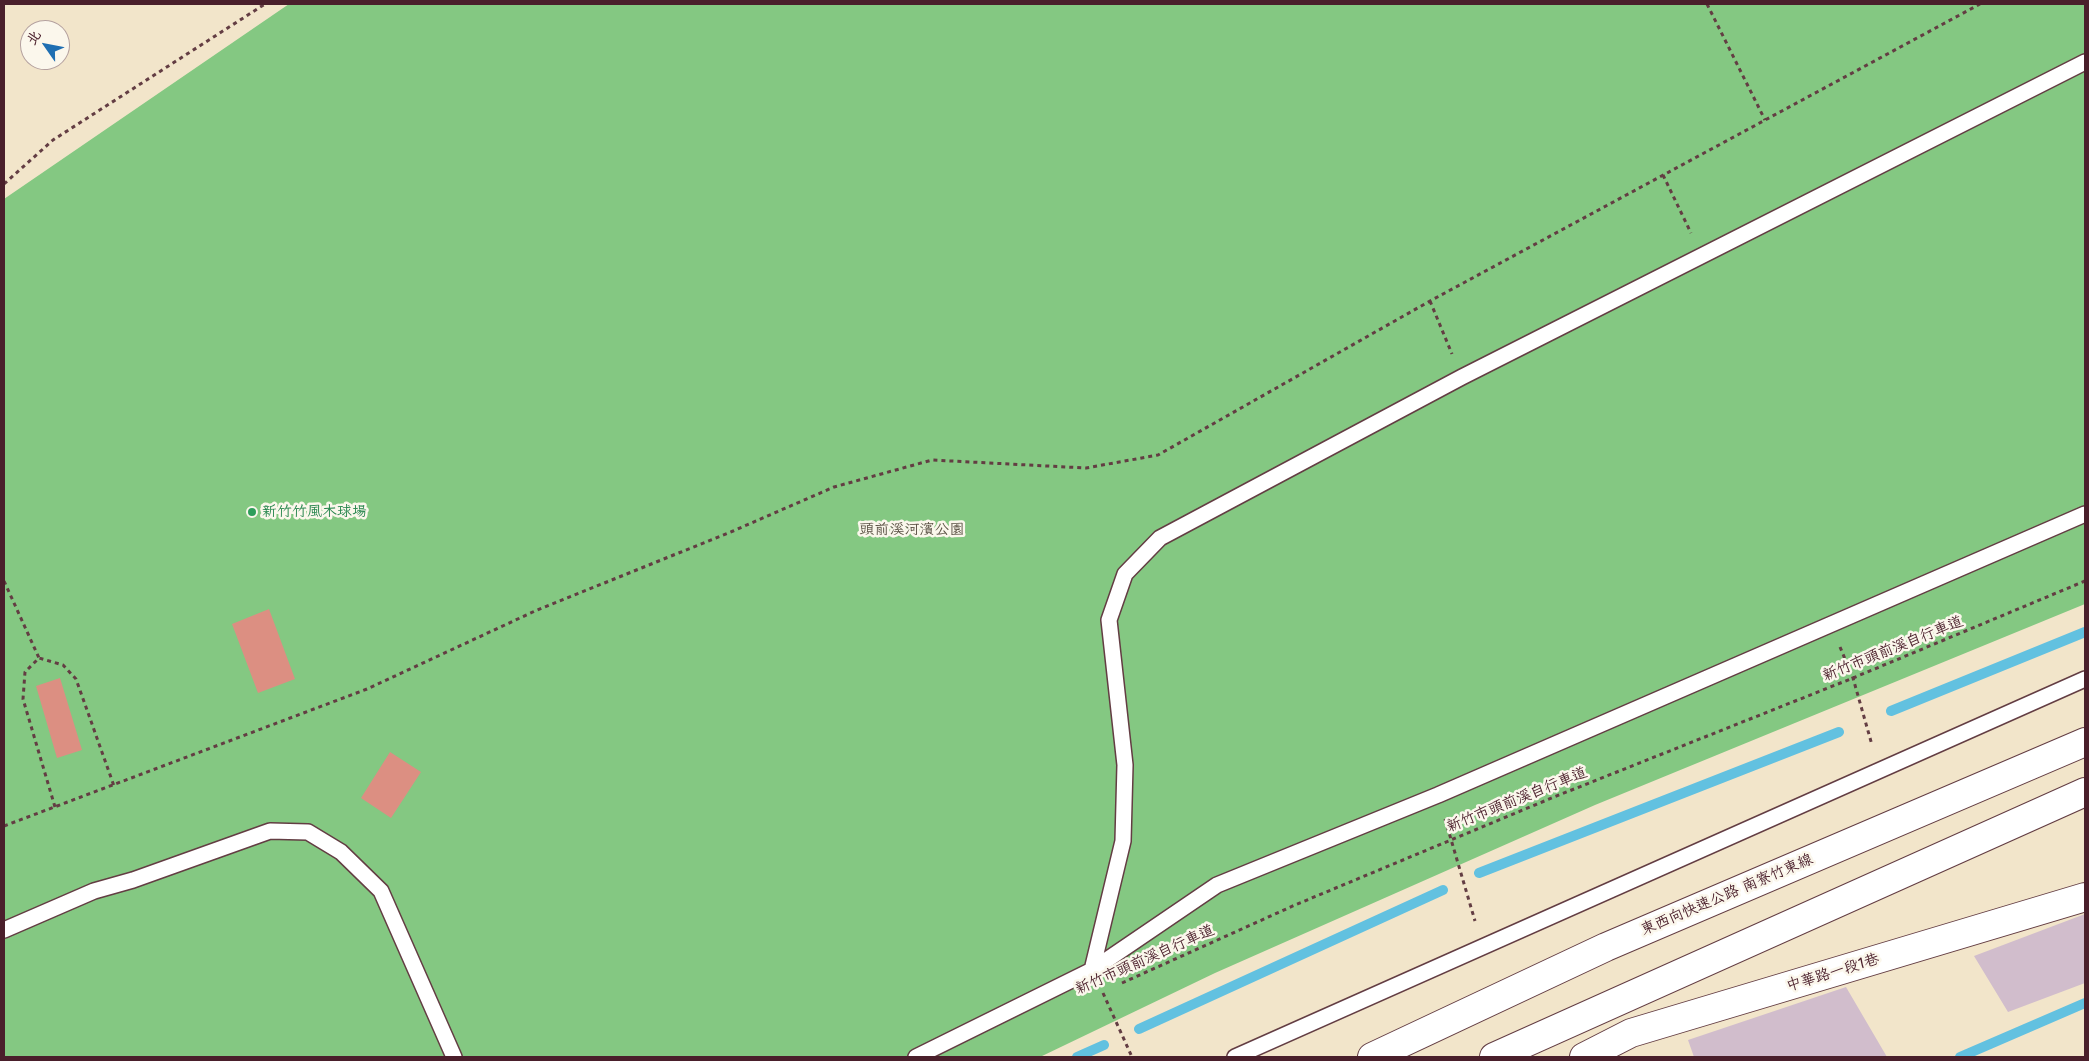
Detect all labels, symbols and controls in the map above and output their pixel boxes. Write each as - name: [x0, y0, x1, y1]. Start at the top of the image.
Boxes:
- north arrow: [20, 20, 70, 70]
- text: 北: [22, 27, 45, 48]
- place label: 新竹竹風木球場: [262, 503, 367, 521]
- marker: 新竹竹風木球場: [246, 506, 258, 518]
- park label: 頭前溪河濱公園: [860, 521, 964, 539]
- street label: 新竹市頭前溪自行車道: [1820, 613, 1966, 685]
- street label: 新竹市頭前溪自行車道: [1444, 764, 1590, 836]
- street label: 東西向快速公路 南寮竹東線: [1638, 851, 1816, 939]
- street label: 新竹市頭前溪自行車道: [1073, 921, 1217, 999]
- street label: 中華路一段1巷: [1784, 950, 1882, 996]

